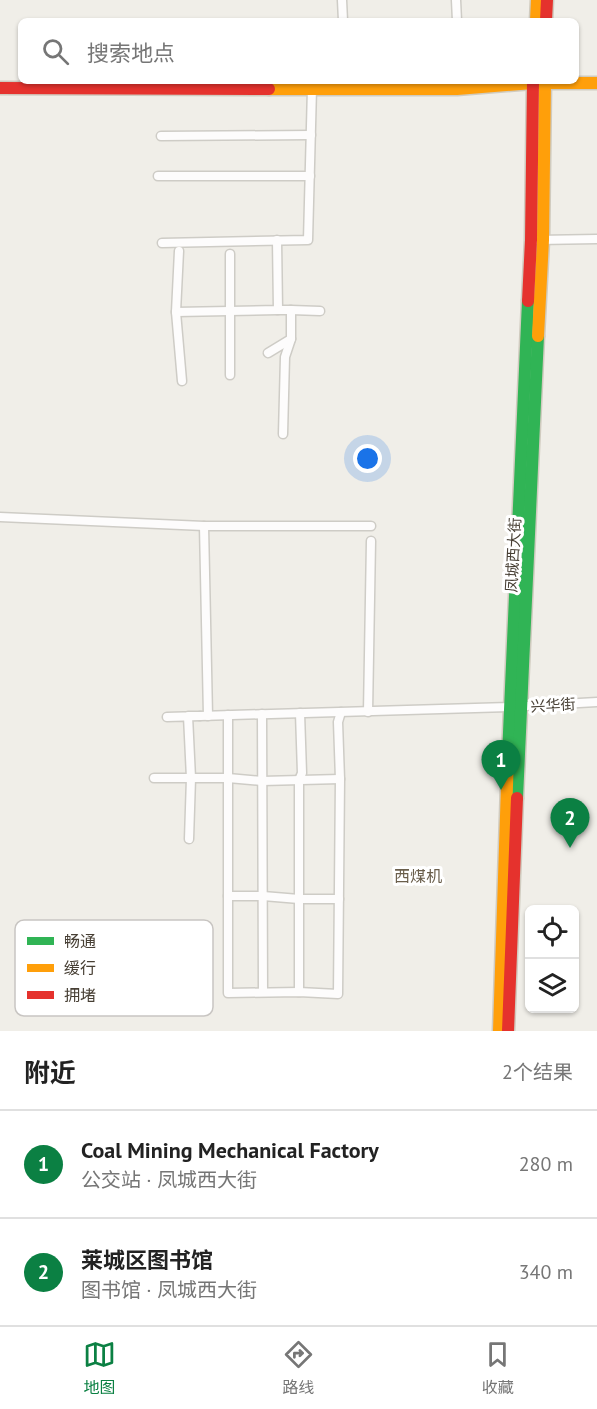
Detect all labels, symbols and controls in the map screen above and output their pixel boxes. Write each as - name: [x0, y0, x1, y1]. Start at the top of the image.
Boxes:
- search box: [18, 18, 579, 84]
- icon: search: [39, 35, 72, 68]
- text: 搜索地点: [87, 39, 175, 67]
- your location: [353, 444, 382, 473]
- street label: 凤城西大街: [502, 517, 524, 593]
- street label: 兴华街: [530, 694, 576, 716]
- pin: 1: [482, 740, 520, 790]
- pin: 2: [550, 798, 590, 848]
- district label: 西煤机: [394, 866, 442, 886]
- map controls: [525, 905, 579, 1013]
- button: locate: [525, 905, 579, 959]
- legend: [15, 920, 213, 1016]
- text: 畅通: [64, 931, 96, 951]
- text: 缓行: [64, 958, 96, 978]
- button: layers: [525, 959, 579, 1013]
- text: 拥堵: [64, 985, 96, 1005]
- text: 附近: [24, 1056, 76, 1089]
- text: 2个结果: [502, 1059, 573, 1085]
- text: Coal Mining Mechanical Factory: [81, 1136, 379, 1164]
- text: 1: [38, 1151, 49, 1177]
- text: 280 m: [519, 1151, 573, 1177]
- text: 公交站 · 凤城西大街: [81, 1167, 257, 1193]
- text: 莱城区图书馆: [81, 1246, 213, 1274]
- text: 2: [38, 1259, 49, 1285]
- text: 340 m: [519, 1259, 573, 1285]
- text: 图书馆 · 凤城西大街: [81, 1277, 257, 1303]
- tab: 地图: [83, 1338, 116, 1398]
- tab: 路线: [282, 1338, 315, 1398]
- tab: 收藏: [481, 1338, 514, 1398]

